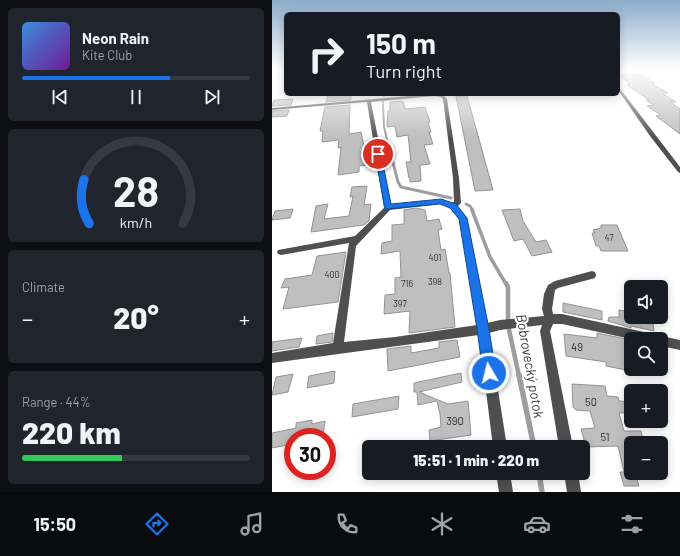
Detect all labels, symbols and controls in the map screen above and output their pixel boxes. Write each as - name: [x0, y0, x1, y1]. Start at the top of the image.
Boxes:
- text: 150 m: [366, 26, 436, 60]
- icon: right: [300, 28, 352, 80]
- text: Neon Rain: [82, 29, 149, 47]
- text: Kite Club: [82, 47, 132, 63]
- text: Turn right: [366, 60, 442, 82]
- icon: previous: [49, 86, 71, 108]
- icon: pause: [125, 86, 147, 108]
- icon: next: [201, 86, 223, 108]
- pin: [361, 137, 395, 171]
- icon: arrive: [367, 143, 389, 165]
- text: 28: [113, 164, 159, 214]
- text: km/h: [120, 213, 152, 230]
- house number: 47: [605, 232, 614, 243]
- house number: 401: [429, 252, 441, 263]
- house number: 400: [324, 269, 340, 280]
- house number: 398: [428, 276, 442, 287]
- house number: 716: [401, 278, 413, 289]
- text: Climate: [22, 279, 65, 295]
- map controls: [624, 280, 668, 480]
- button: sound: [624, 280, 668, 324]
- house number: 397: [393, 298, 408, 309]
- text: 20°: [113, 299, 159, 335]
- text: −: [22, 305, 33, 331]
- text: +: [239, 305, 250, 331]
- water label: Bobrovecký potok: [513, 313, 548, 419]
- button: search: [624, 332, 668, 376]
- house number: 49: [571, 340, 583, 353]
- position arrow: [468, 352, 510, 394]
- button: +: [624, 384, 668, 428]
- text: Range · 44%: [22, 394, 91, 410]
- house number: 50: [585, 395, 597, 408]
- text: 220 km: [22, 414, 121, 450]
- house number: 390: [446, 414, 464, 427]
- speed limit sign: 30: [284, 428, 336, 480]
- house number: 51: [600, 430, 610, 443]
- button: −: [624, 436, 668, 480]
- text: 15:51 · 1 min · 220 m: [413, 451, 539, 469]
- icon: directions: [143, 510, 171, 538]
- icon: music: [238, 510, 266, 538]
- icon: phone: [333, 510, 361, 538]
- icon: climate: [428, 510, 456, 538]
- icon: car: [523, 510, 551, 538]
- icon: filters: [618, 510, 646, 538]
- text: 15:50: [34, 513, 76, 535]

